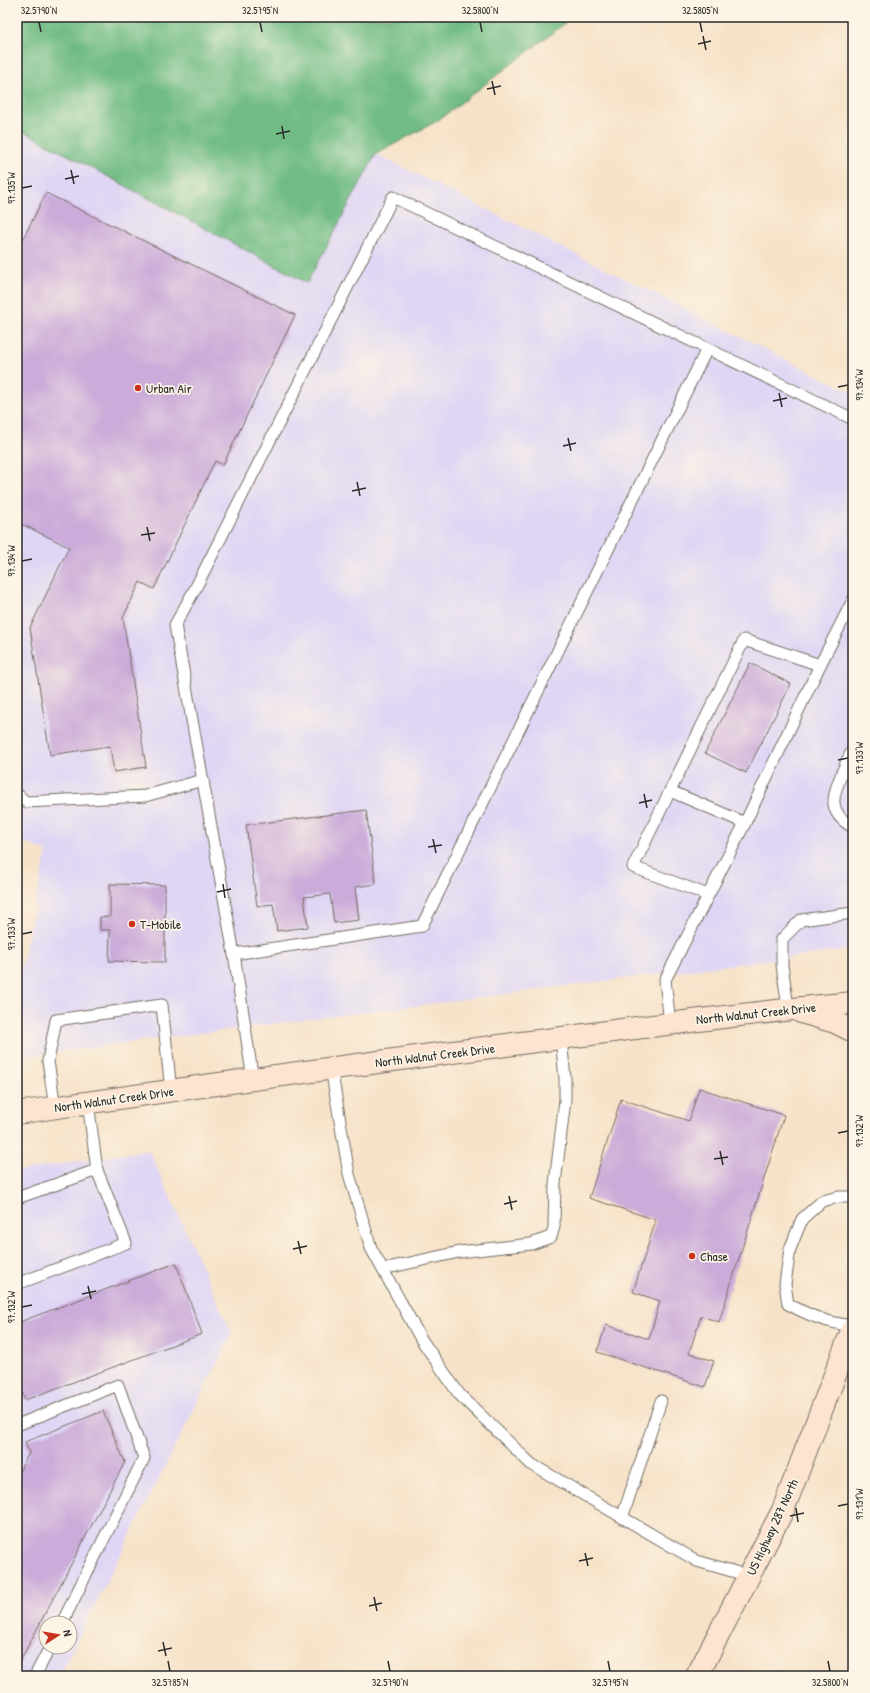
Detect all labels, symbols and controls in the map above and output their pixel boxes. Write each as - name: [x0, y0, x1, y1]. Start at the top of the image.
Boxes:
- text: 32.5790°N: [21, 4, 57, 17]
- text: 32.5795°N: [242, 4, 278, 17]
- text: 32.5800°N: [462, 4, 498, 17]
- text: 32.5805°N: [682, 4, 718, 17]
- text: 97.135°W: [5, 171, 18, 204]
- text: 97.134°W: [853, 369, 866, 401]
- place label: Urban Air: [146, 379, 192, 397]
- marker: Urban Air: [133, 383, 143, 393]
- text: 97.134°W: [5, 545, 18, 577]
- text: 97.133°W: [853, 741, 866, 774]
- place label: T-Mobile: [140, 915, 181, 933]
- text: 97.133°W: [5, 917, 18, 950]
- marker: T-Mobile: [127, 919, 137, 929]
- street label: North Walnut Creek Drive: [695, 998, 817, 1028]
- street label: North Walnut Creek Drive: [374, 1039, 496, 1071]
- street label: North Walnut Creek Drive: [53, 1082, 175, 1116]
- text: 97.132°W: [853, 1114, 866, 1147]
- place label: Chase: [700, 1247, 728, 1265]
- marker: Chase: [687, 1251, 697, 1261]
- text: 97.132°W: [5, 1290, 18, 1323]
- street label: US Highway 287 North: [742, 1475, 802, 1578]
- text: 97.131°W: [853, 1488, 866, 1519]
- north arrow: [38, 1615, 78, 1655]
- text: N: [60, 1629, 75, 1637]
- text: 32.5785°N: [152, 1676, 188, 1689]
- text: 32.5790°N: [372, 1676, 408, 1689]
- text: 32.5795°N: [592, 1676, 628, 1689]
- text: 32.5800°N: [812, 1676, 848, 1689]

